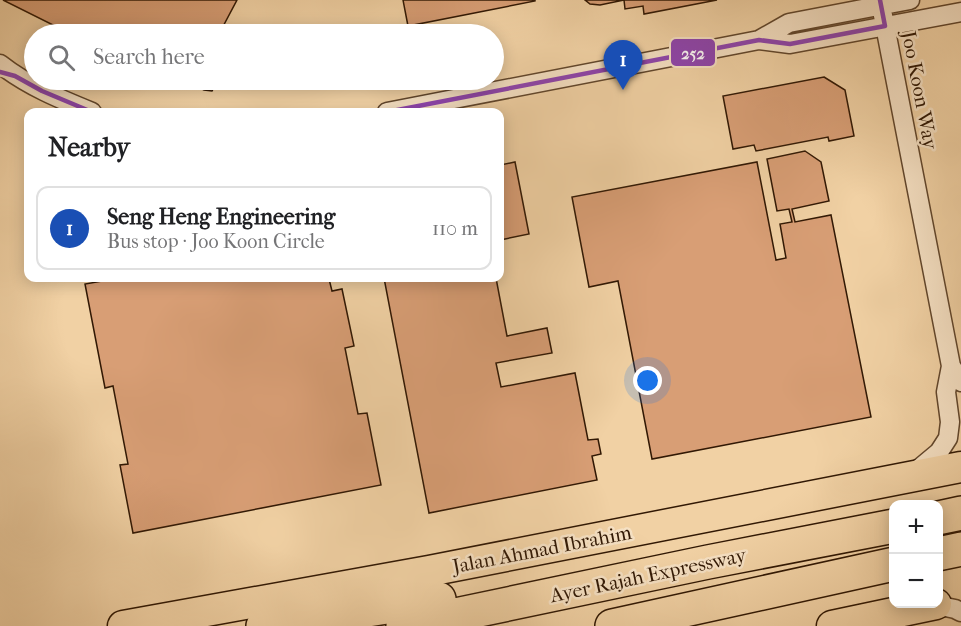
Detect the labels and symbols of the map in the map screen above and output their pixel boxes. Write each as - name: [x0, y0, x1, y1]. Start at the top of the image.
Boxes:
- street label: Joo Koon Way: [896, 27, 942, 152]
- line badge: 252: [670, 38, 716, 67]
- pin: 1: [604, 40, 642, 90]
- text: 252: [681, 44, 705, 63]
- your location: [633, 366, 662, 395]
- street label: Jalan Ahmad Ibrahim: [449, 521, 634, 579]
- street label: Ayer Rajah Expressway: [547, 543, 749, 608]

